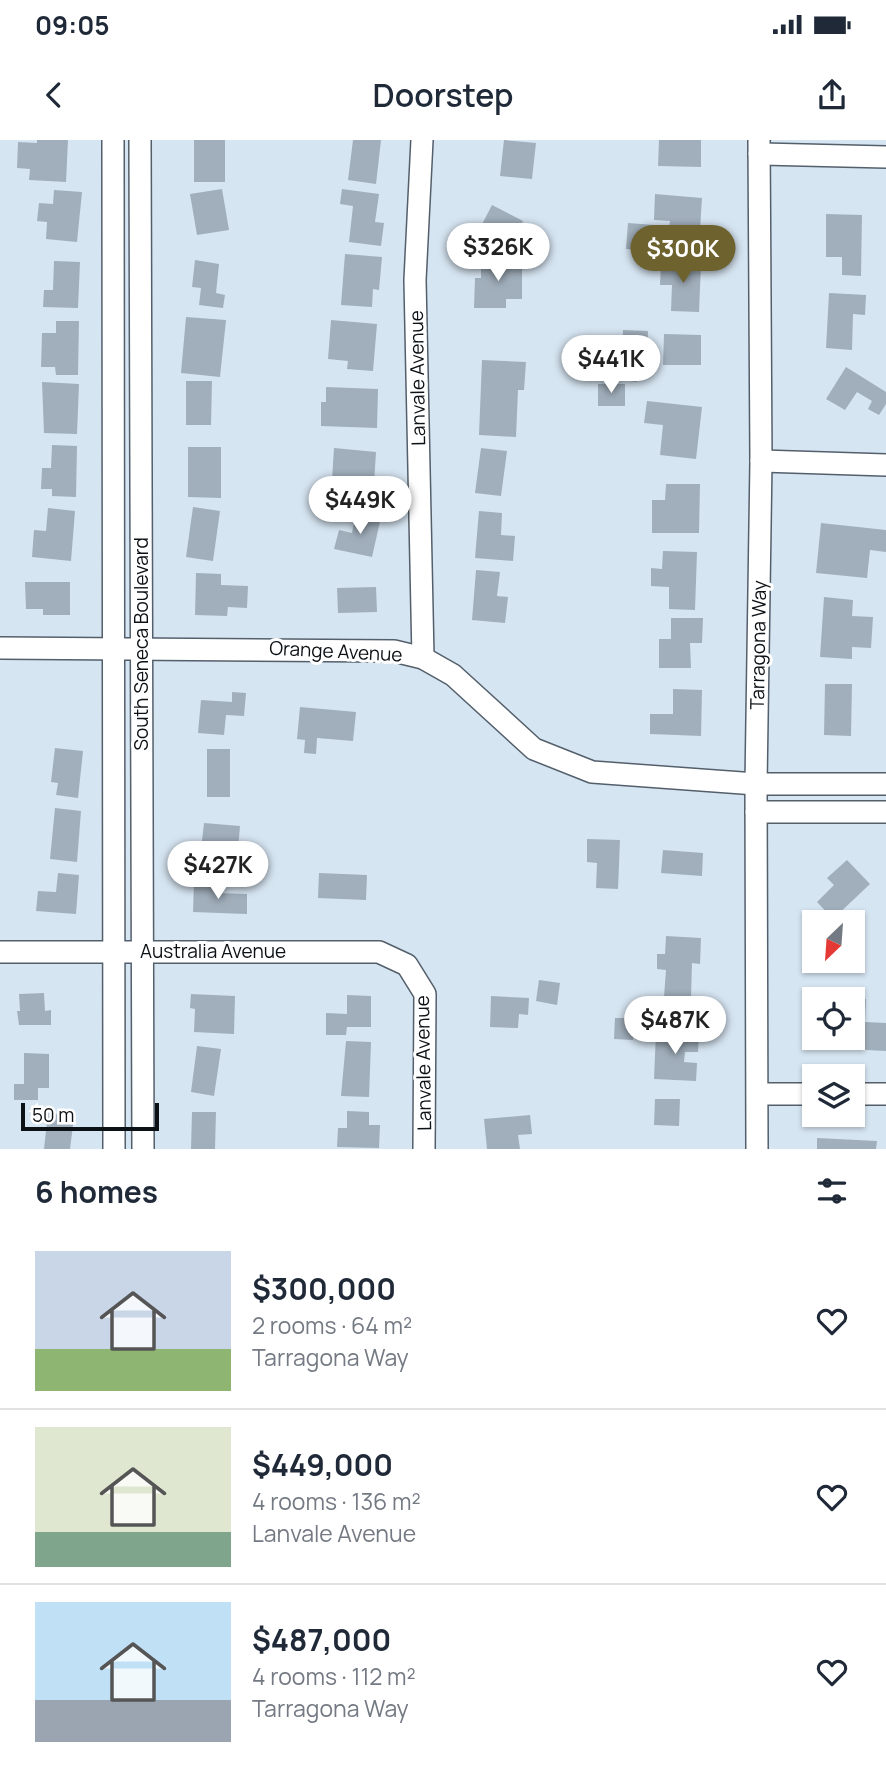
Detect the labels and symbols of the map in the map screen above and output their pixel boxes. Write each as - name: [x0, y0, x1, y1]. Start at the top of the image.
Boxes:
- pin: $326K: [449, 223, 547, 283]
- pin: $300K: [634, 226, 732, 285]
- street label: Lanvale Avenue: [403, 310, 431, 446]
- pin: $441K: [562, 336, 660, 395]
- pin: $449K: [311, 476, 409, 536]
- street label: South Seneca Boulevard: [128, 537, 154, 751]
- street label: Tarragona Way: [744, 580, 772, 710]
- street label: Orange Avenue: [269, 635, 403, 667]
- pin: $427K: [169, 842, 267, 901]
- north arrow: [802, 910, 864, 973]
- street label: Australia Avenue: [140, 938, 286, 964]
- street label: Lanvale Avenue: [409, 995, 437, 1131]
- pin: $487K: [626, 996, 724, 1056]
- scale bar: [21, 1100, 159, 1132]

